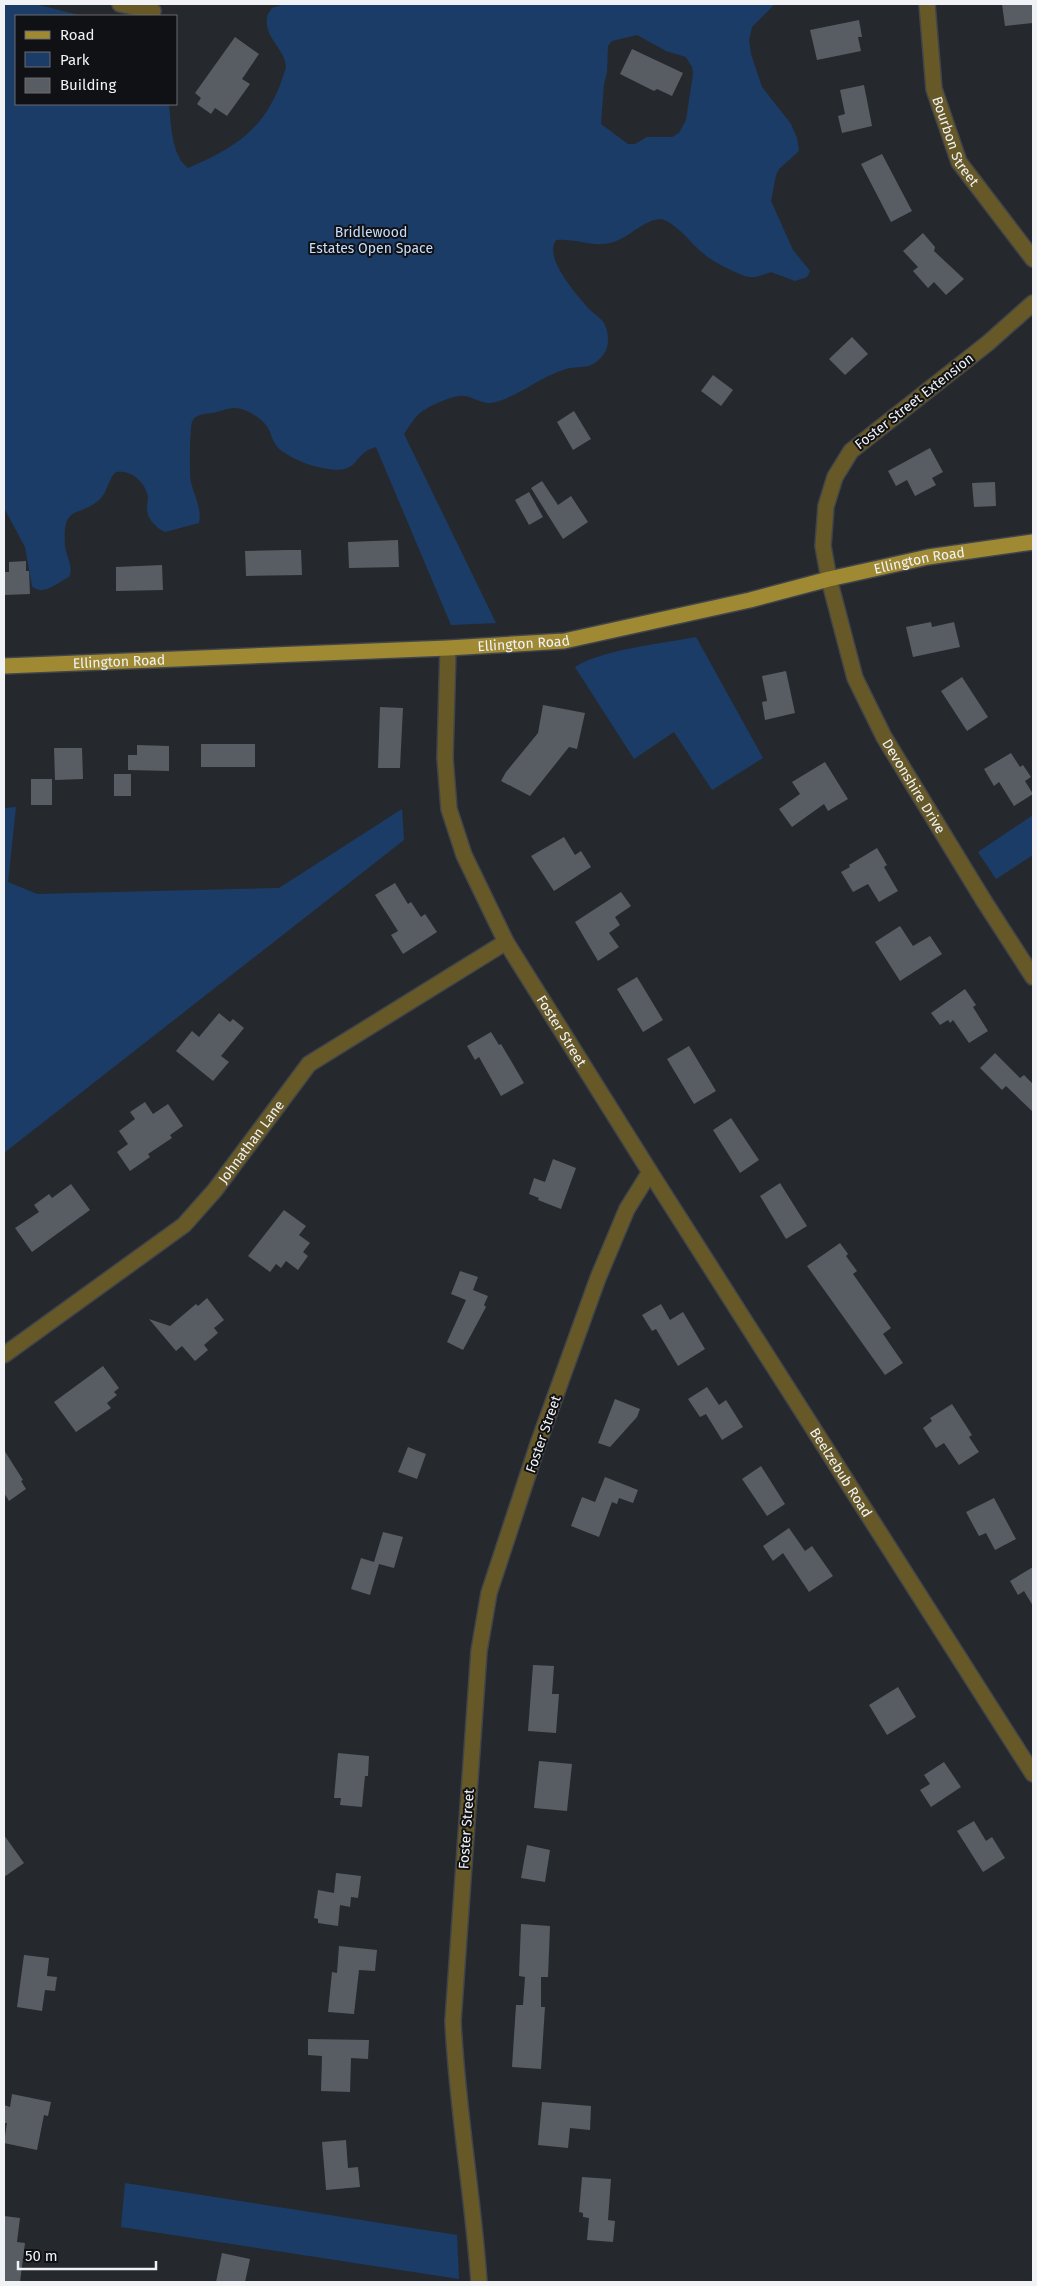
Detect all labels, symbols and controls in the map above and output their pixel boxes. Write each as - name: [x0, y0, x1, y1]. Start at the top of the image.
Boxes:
- legend: [15, 15, 178, 105]
- text: Road: [60, 26, 95, 44]
- text: Park: [60, 51, 90, 69]
- text: Building: [60, 76, 116, 94]
- street label: Bourbon Street: [928, 94, 983, 190]
- park label: Bridlewood Estates Open Space: [309, 224, 433, 257]
- street label: Foster Street Extension: [851, 350, 977, 453]
- street label: Ellington Road: [872, 544, 966, 578]
- street label: Ellington Road: [477, 632, 571, 655]
- street label: Ellington Road: [72, 651, 165, 672]
- street label: Devonshire Drive: [878, 736, 949, 837]
- street label: Foster Street: [533, 992, 590, 1071]
- street label: Johnathan Lane: [215, 1097, 288, 1187]
- street label: Foster Street: [522, 1392, 565, 1475]
- street label: Beelzebub Road: [806, 1425, 875, 1520]
- street label: Foster Street: [455, 1787, 478, 1870]
- scale bar: [18, 2238, 155, 2270]
- text: 50 m: [25, 2247, 58, 2265]

